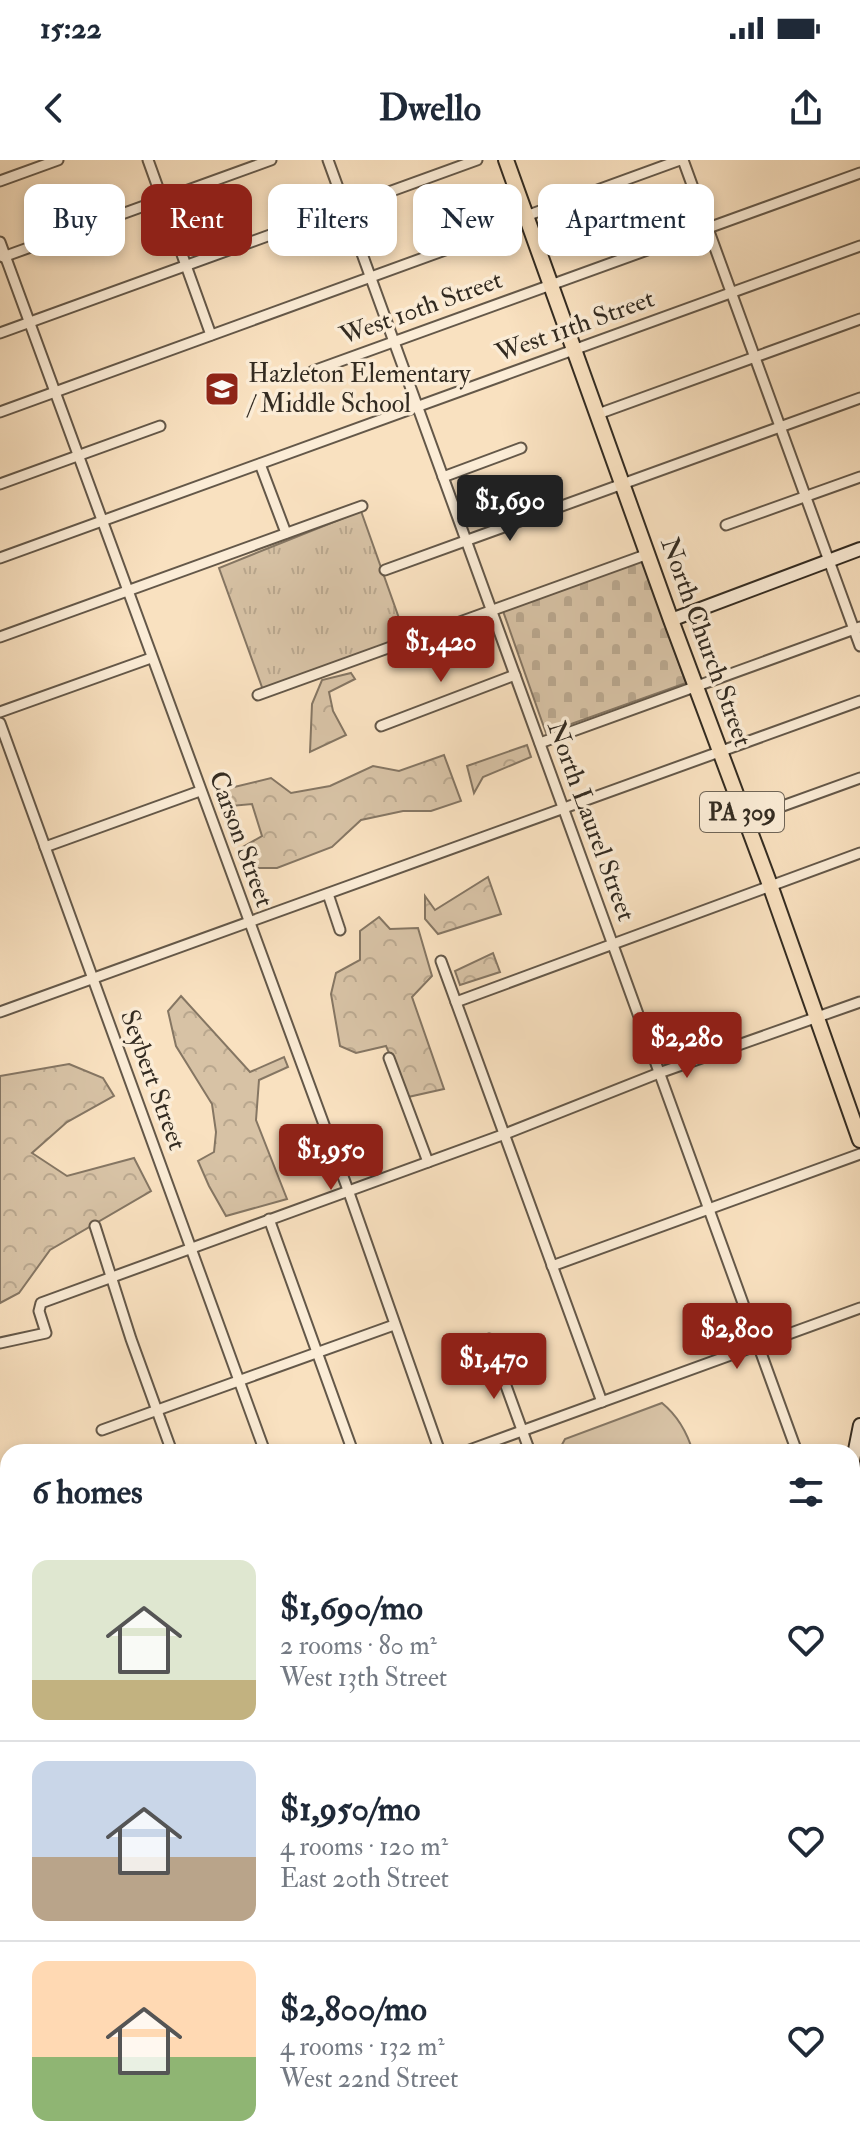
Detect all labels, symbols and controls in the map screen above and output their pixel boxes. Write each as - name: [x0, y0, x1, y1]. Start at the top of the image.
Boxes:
- text: 15:22: [40, 10, 102, 47]
- icon: back: [32, 86, 76, 130]
- text: Dwello: [379, 86, 481, 131]
- icon: share: [784, 86, 828, 130]
- chip: Buy: [24, 184, 125, 256]
- chip: Rent: [141, 184, 252, 256]
- chip: Filters: [268, 184, 397, 256]
- chip: New: [413, 184, 522, 256]
- chip: Apartment: [538, 184, 714, 256]
- street label: West 10th Street: [334, 264, 507, 353]
- street label: West 11th Street: [490, 282, 659, 370]
- place label: Hazleton Elementary / Middle School: [246, 358, 471, 420]
- school or university icon: Hazleton Elementary / Middle School: [203, 370, 241, 408]
- pin: $1,690: [445, 475, 575, 543]
- text: $1,690: [475, 485, 545, 517]
- street label: North Church Street: [653, 533, 759, 751]
- pin: $1,420: [376, 616, 506, 684]
- text: $1,420: [405, 626, 477, 658]
- street label: North Laurel Street: [540, 717, 642, 925]
- street label: Carson Street: [202, 767, 280, 911]
- road number: PA 309: [700, 792, 784, 832]
- street label: Seybert Street: [113, 1006, 193, 1154]
- pin: $2,280: [622, 1012, 752, 1080]
- text: $2,280: [651, 1022, 723, 1054]
- pin: $1,950: [266, 1124, 396, 1192]
- text: $1,950: [297, 1134, 365, 1166]
- pin: $2,800: [672, 1303, 802, 1371]
- text: $2,800: [701, 1313, 773, 1345]
- pin: $1,470: [429, 1333, 559, 1401]
- text: $1,470: [459, 1343, 529, 1375]
- icon: filters: [784, 1470, 828, 1514]
- text: 6 homes: [32, 1471, 143, 1514]
- text: $1,690/mo: [280, 1587, 423, 1630]
- icon: home: [96, 1592, 192, 1688]
- icon: heart: [784, 1618, 828, 1662]
- text: 2 rooms · 80 m²: [280, 1630, 437, 1662]
- text: West 13th Street: [280, 1662, 447, 1694]
- text: $1,950/mo: [280, 1788, 420, 1831]
- icon: home: [96, 1793, 192, 1889]
- icon: heart: [784, 1819, 828, 1863]
- text: 4 rooms · 120 m²: [280, 1831, 448, 1863]
- text: East 20th Street: [280, 1863, 449, 1895]
- text: $2,800/mo: [280, 1988, 427, 2031]
- icon: home: [96, 1993, 192, 2089]
- icon: heart: [784, 2019, 828, 2063]
- text: 4 rooms · 132 m²: [280, 2031, 445, 2063]
- text: West 22nd Street: [280, 2063, 458, 2095]

